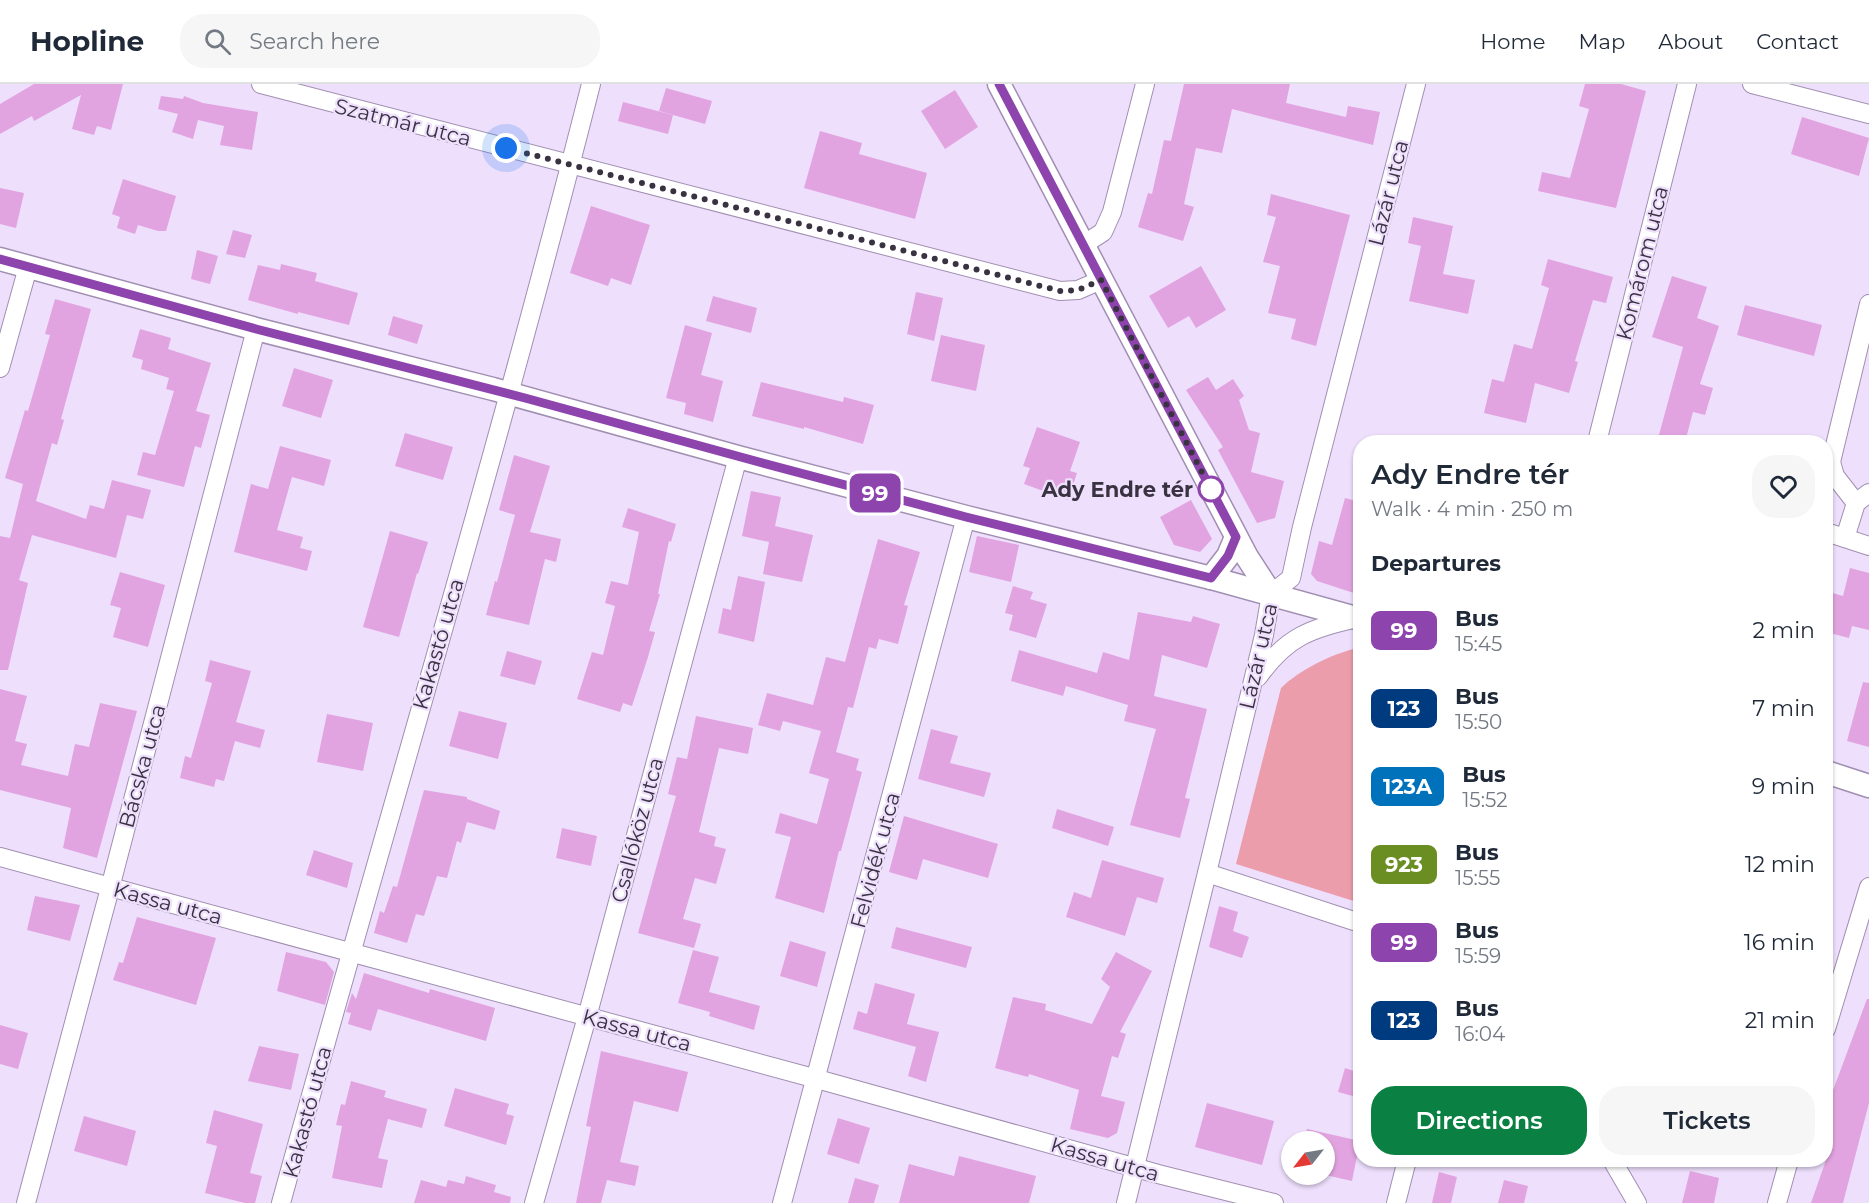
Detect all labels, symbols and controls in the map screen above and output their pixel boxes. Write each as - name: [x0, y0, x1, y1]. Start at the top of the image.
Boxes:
- search box: [180, 14, 600, 68]
- text: Hopline: [30, 24, 144, 58]
- icon: search: [201, 25, 234, 58]
- text: Search here: [249, 28, 380, 55]
- text: Home: [1480, 29, 1545, 54]
- text: Map: [1578, 29, 1625, 54]
- text: About: [1658, 29, 1723, 54]
- text: Contact: [1756, 29, 1839, 54]
- street label: Szatmár utca: [332, 93, 474, 151]
- your location: [491, 133, 521, 163]
- street label: Lázár utca: [1363, 137, 1413, 249]
- street label: Komárom utca: [1611, 183, 1673, 343]
- button: heart: [1752, 455, 1815, 518]
- text: Ady Endre tér: [1371, 457, 1569, 491]
- line badge: 99: [848, 474, 902, 512]
- marker: Ady Endre tér: [1198, 476, 1224, 502]
- place label: Ady Endre tér: [1041, 477, 1193, 502]
- text: 99: [862, 481, 888, 506]
- text: Walk · 4 min · 250 m: [1371, 497, 1573, 521]
- text: Departures: [1371, 550, 1501, 577]
- street label: Kakastó utca: [407, 576, 469, 712]
- street label: Lázár utca: [1234, 600, 1282, 712]
- text: Bus: [1455, 605, 1499, 632]
- text: 2 min: [1753, 617, 1815, 644]
- text: 99: [1391, 618, 1417, 643]
- text: 15:45: [1455, 632, 1502, 656]
- text: Bus: [1455, 683, 1499, 710]
- text: 7 min: [1752, 695, 1815, 722]
- text: 123: [1387, 696, 1421, 721]
- street label: Bácska utca: [113, 701, 171, 831]
- text: 15:50: [1455, 710, 1502, 734]
- street label: Csallóköz utca: [606, 755, 668, 905]
- text: Bus: [1462, 761, 1506, 788]
- text: 9 min: [1752, 773, 1815, 800]
- text: 123A: [1383, 774, 1432, 799]
- text: 15:52: [1462, 788, 1508, 812]
- street label: Felvidék utca: [845, 789, 905, 931]
- text: Bus: [1455, 839, 1499, 866]
- text: 12 min: [1745, 851, 1815, 878]
- text: 923: [1385, 852, 1423, 877]
- text: 15:55: [1455, 866, 1500, 890]
- street label: Kassa utca: [111, 876, 225, 930]
- text: Bus: [1455, 917, 1499, 944]
- text: 16 min: [1744, 929, 1815, 956]
- text: 99: [1391, 930, 1417, 955]
- text: 15:59: [1455, 944, 1501, 968]
- text: Bus: [1455, 995, 1499, 1022]
- street label: Kassa utca: [580, 1003, 694, 1057]
- text: 21 min: [1745, 1007, 1815, 1034]
- text: 123: [1387, 1008, 1421, 1033]
- text: 16:04: [1455, 1022, 1505, 1046]
- street label: Kakastó utca: [277, 1043, 337, 1181]
- button: Directions: [1371, 1086, 1587, 1155]
- button: Tickets: [1599, 1086, 1815, 1155]
- north arrow: [1281, 1131, 1335, 1185]
- map controls: [1281, 1131, 1335, 1185]
- street label: Kassa utca: [1048, 1132, 1162, 1186]

